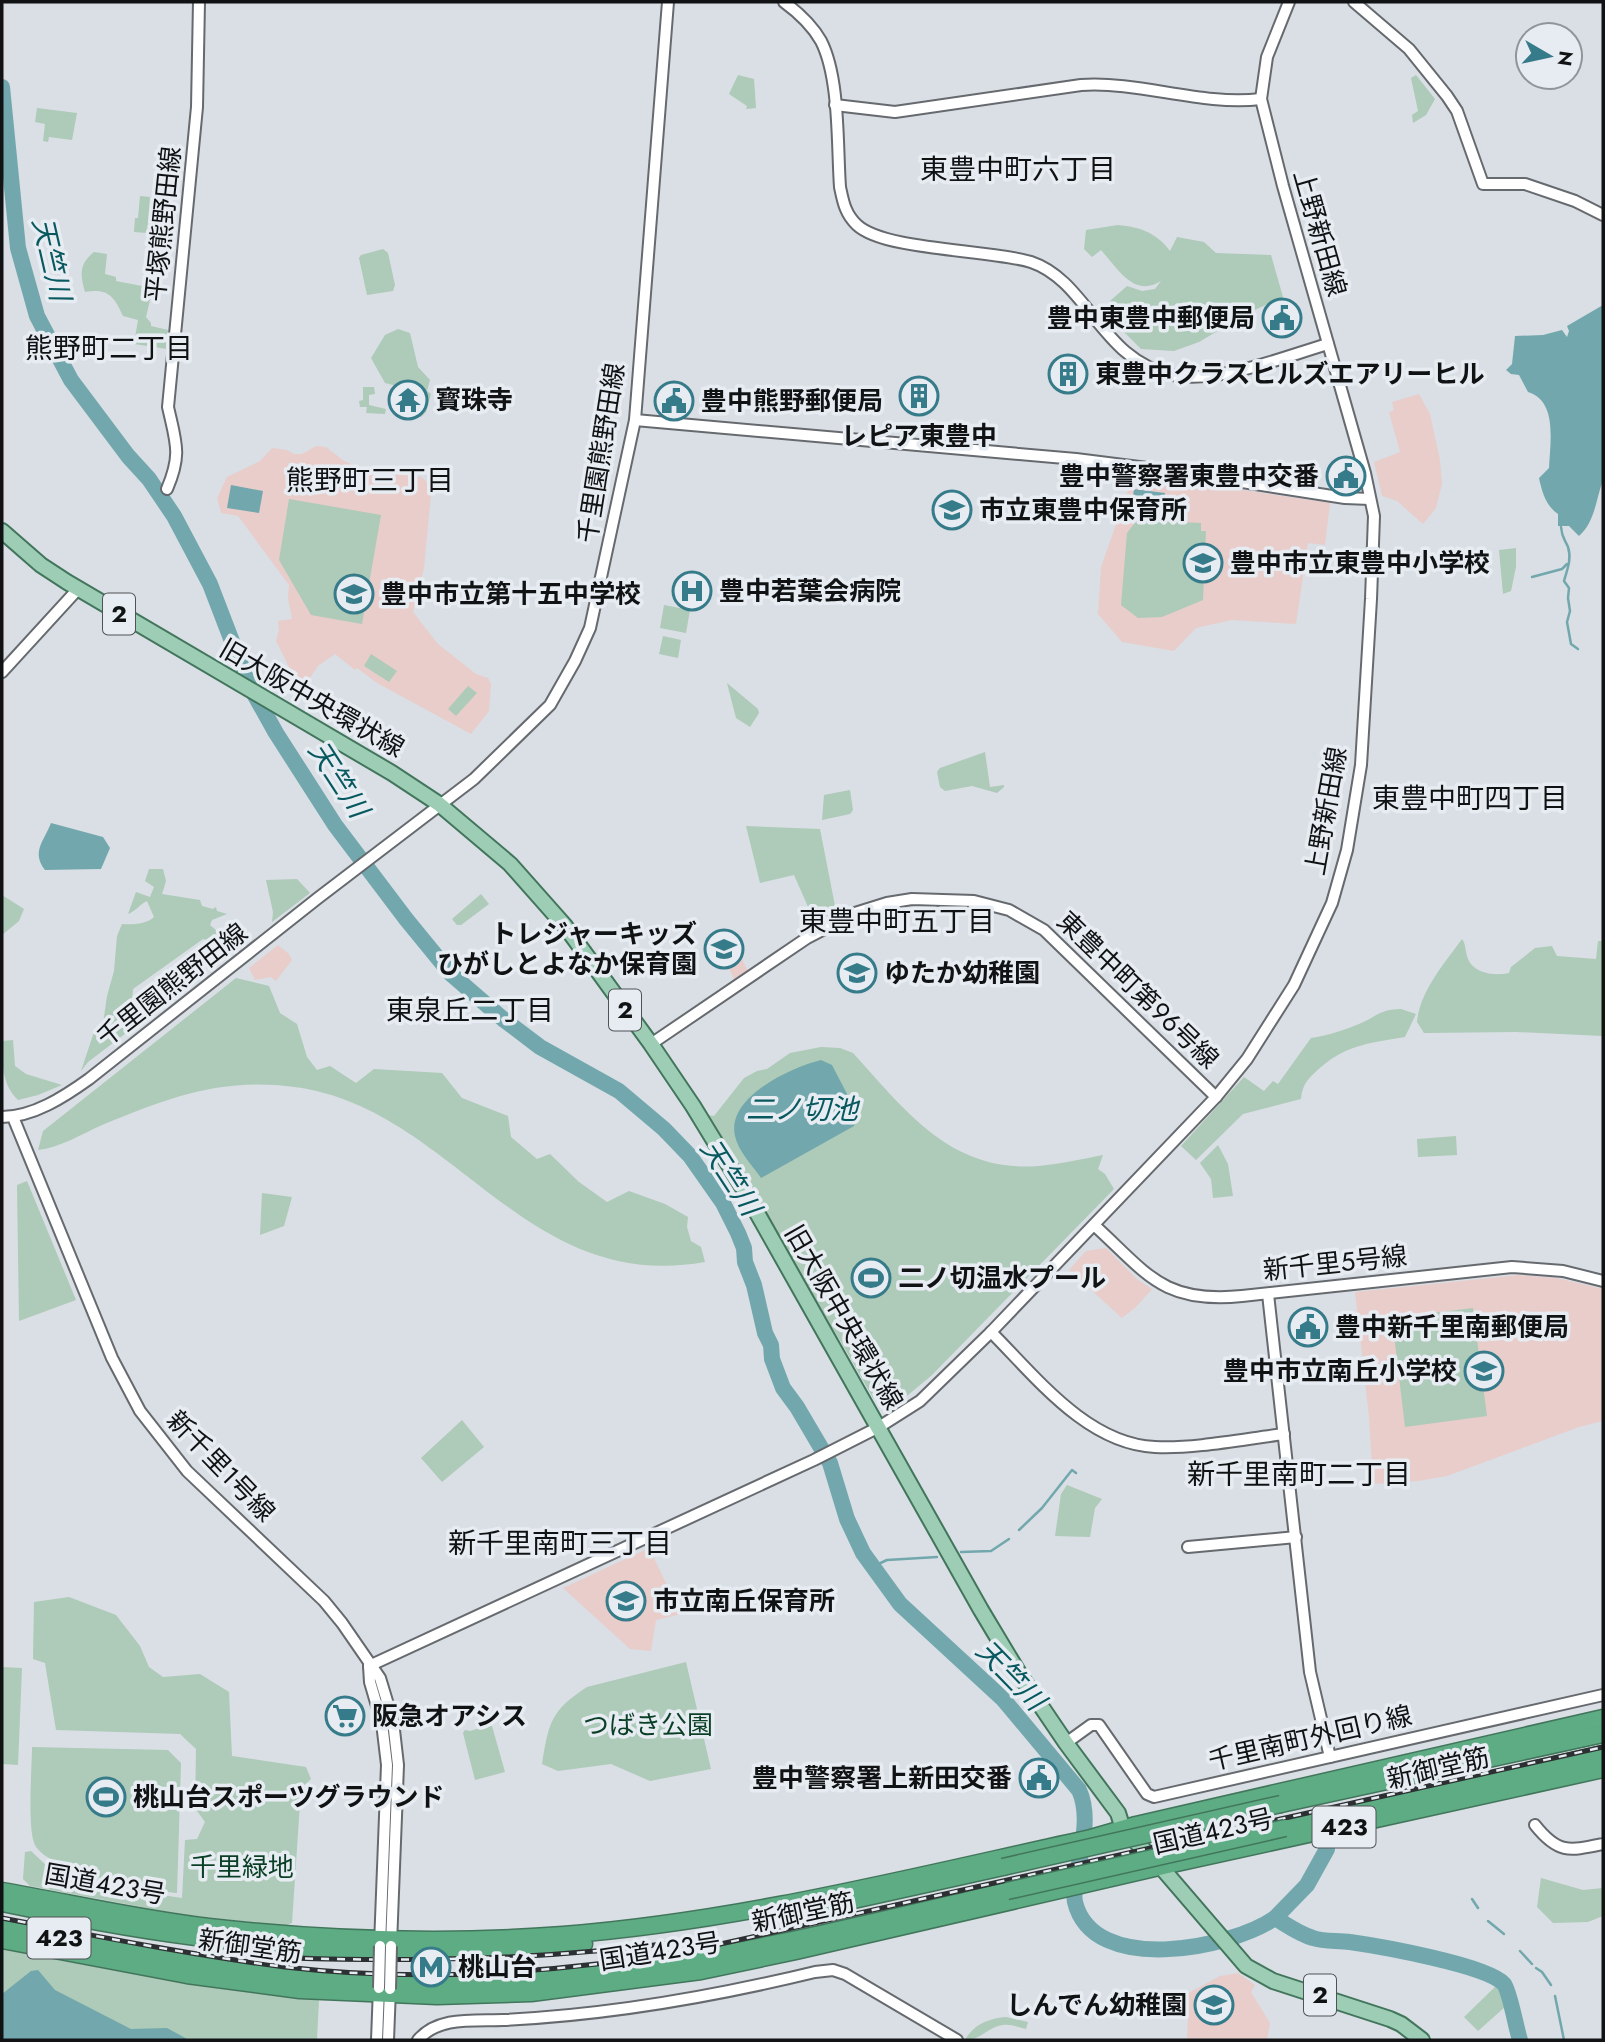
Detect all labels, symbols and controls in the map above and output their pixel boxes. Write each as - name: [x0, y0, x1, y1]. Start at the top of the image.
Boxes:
- north arrow: [1514, 21, 1584, 91]
- text: N: [1551, 49, 1580, 68]
- street label: 平塚熊野田線: [136, 144, 190, 304]
- district label: 東豊中町六丁目: [920, 149, 1116, 190]
- street label: 上野新田線: [1284, 165, 1356, 301]
- water label: 天竺川: [22, 214, 82, 308]
- public building icon: 豊中東豊中郵便局: [1261, 297, 1303, 339]
- place label: 豊中東豊中郵便局: [1047, 299, 1255, 337]
- district label: 熊野町二丁目: [25, 328, 193, 369]
- building icon: 東豊中クラスヒルズエアリーヒル: [1047, 353, 1089, 395]
- place label: 東豊中クラスヒルズエアリーヒル: [1095, 355, 1484, 393]
- street label: 千里園熊野田線: [568, 360, 634, 546]
- building icon: レピア東豊中: [898, 375, 940, 417]
- temple icon: 寳珠寺: [387, 379, 429, 421]
- public building icon: 豊中熊野郵便局: [653, 380, 695, 422]
- place label: 寳珠寺: [435, 381, 513, 419]
- place label: 豊中熊野郵便局: [701, 382, 883, 420]
- place label: レピア東豊中: [841, 417, 997, 455]
- public building icon: 豊中警察署東豊中交番: [1325, 455, 1367, 497]
- place label: 豊中警察署東豊中交番: [1059, 457, 1319, 495]
- district label: 熊野町三丁目: [286, 460, 454, 501]
- school or university icon: 市立東豊中保育所: [931, 489, 973, 531]
- place label: 市立東豊中保育所: [979, 491, 1187, 529]
- school or university icon: 豊中市立東豊中小学校: [1182, 542, 1224, 584]
- place label: 豊中市立東豊中小学校: [1230, 544, 1490, 582]
- hospital icon: 豊中若葉会病院: [671, 570, 713, 612]
- place label: 豊中若葉会病院: [719, 572, 901, 610]
- school or university icon: 豊中市立第十五中学校: [333, 573, 375, 615]
- place label: 豊中市立第十五中学校: [381, 575, 641, 613]
- road number: 2: [103, 594, 135, 634]
- street label: 旧大阪中央環状線: [212, 630, 412, 766]
- water label: 天竺川: [299, 733, 380, 828]
- street label: 上野新田線: [1296, 744, 1356, 878]
- district label: 東豊中町四丁目: [1372, 778, 1568, 819]
- district label: 東豊中町五丁目: [799, 901, 995, 942]
- street label: 東豊中町第96号線: [1049, 903, 1227, 1077]
- street label: 千里園熊野田線: [89, 914, 255, 1056]
- place label: トレジャーキッズ ひがしとよなか保育園: [437, 915, 697, 983]
- school or university icon: トレジャーキッズ ひがしとよなか保育園: [703, 928, 745, 970]
- school or university icon: ゆたか幼稚園: [836, 952, 878, 994]
- place label: ゆたか幼稚園: [884, 954, 1040, 992]
- district label: 東泉丘二丁目: [386, 990, 554, 1031]
- road number: 2: [609, 990, 641, 1030]
- water label: 二ノ切池: [746, 1089, 861, 1130]
- water label: 天竺川: [691, 1131, 772, 1226]
- street label: 旧大阪中央環状線: [776, 1217, 912, 1417]
- street label: 新千里5号線: [1261, 1237, 1409, 1289]
- sports icon: 二ノ切温水プール: [850, 1257, 892, 1299]
- place label: 二ノ切温水プール: [898, 1259, 1106, 1297]
- public building icon: 豊中新千里南郵便局: [1287, 1306, 1329, 1348]
- place label: 豊中新千里南郵便局: [1335, 1308, 1569, 1346]
- school or university icon: 豊中市立南丘小学校: [1463, 1350, 1505, 1392]
- place label: 豊中市立南丘小学校: [1223, 1352, 1457, 1390]
- street label: 新千里1号線: [158, 1402, 284, 1530]
- district label: 新千里南町二丁目: [1187, 1454, 1411, 1495]
- district label: 新千里南町三丁目: [448, 1523, 672, 1564]
- school or university icon: 市立南丘保育所: [605, 1580, 647, 1622]
- place label: 市立南丘保育所: [653, 1582, 835, 1620]
- water label: 天竺川: [967, 1631, 1057, 1722]
- supermarket icon: 阪急オアシス: [324, 1695, 366, 1737]
- street label: 千里南町外回り線: [1204, 1696, 1416, 1780]
- place label: 阪急オアシス: [372, 1697, 527, 1735]
- park label: つばき公園: [583, 1706, 713, 1744]
- street label: 新御堂筋: [1383, 1738, 1493, 1798]
- public building icon: 豊中警察署上新田交番: [1018, 1757, 1060, 1799]
- place label: 豊中警察署上新田交番: [752, 1759, 1012, 1797]
- sports icon: 桃山台スポーツグラウンド: [85, 1776, 127, 1818]
- place label: 桃山台スポーツグラウンド: [133, 1778, 444, 1816]
- street label: 国道423号: [1149, 1799, 1277, 1863]
- road number: 423: [1312, 1806, 1376, 1848]
- park label: 千里緑地: [190, 1848, 294, 1886]
- street label: 国道423号: [42, 1855, 168, 1913]
- street label: 新御堂筋: [748, 1883, 858, 1941]
- road number: 423: [28, 1917, 90, 1958]
- street label: 新御堂筋: [196, 1920, 304, 1972]
- street label: 国道423号: [597, 1923, 723, 1979]
- metro station icon: 桃山台: [410, 1946, 452, 1988]
- place label: 桃山台: [458, 1948, 536, 1986]
- road number: 2: [1304, 1974, 1336, 2016]
- school or university icon: しんでん幼稚園: [1193, 1984, 1235, 2026]
- place label: しんでん幼稚園: [1006, 1986, 1187, 2024]

